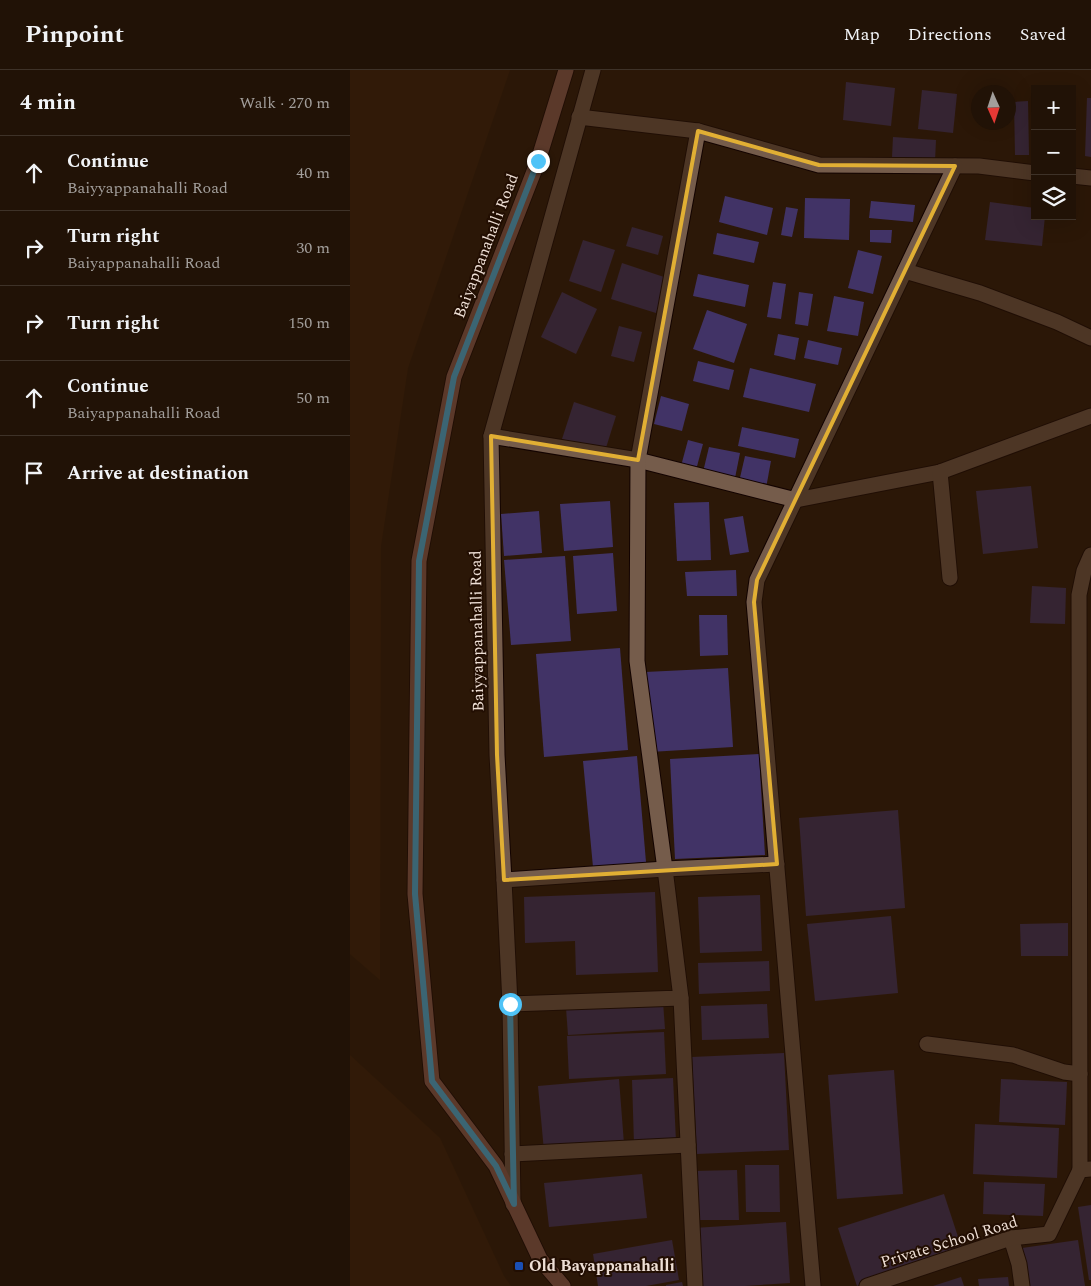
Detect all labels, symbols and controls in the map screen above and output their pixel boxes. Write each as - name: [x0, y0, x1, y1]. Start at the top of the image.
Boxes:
- text: Pinpoint: [25, 17, 124, 53]
- text: Map: [844, 21, 880, 48]
- text: Directions: [908, 21, 992, 48]
- text: Saved: [1020, 21, 1066, 48]
- north arrow: [971, 85, 1016, 130]
- map controls: [1031, 85, 1076, 220]
- button: +: [1031, 85, 1076, 130]
- text: 4 min: [20, 87, 76, 119]
- text: Walk · 270 m: [239, 91, 330, 115]
- button: −: [1031, 130, 1076, 175]
- text: Continue: [67, 147, 149, 176]
- route end: [527, 150, 550, 173]
- icon: ahead: [20, 159, 48, 187]
- text: 40 m: [296, 161, 330, 185]
- street label: Baiyappanahalli Road: [447, 170, 525, 322]
- button: layers: [1031, 175, 1076, 220]
- text: Baiyyappanahalli Road: [67, 176, 228, 200]
- text: Turn right: [67, 222, 160, 251]
- icon: right: [20, 234, 48, 262]
- text: 30 m: [296, 236, 330, 260]
- text: Baiyappanahalli Road: [67, 251, 220, 275]
- icon: right: [20, 309, 48, 337]
- text: Turn right: [67, 309, 160, 338]
- text: 150 m: [288, 311, 330, 335]
- text: Continue: [67, 372, 149, 401]
- icon: ahead: [20, 384, 48, 412]
- text: 50 m: [296, 386, 330, 410]
- text: Baiyappanahalli Road: [67, 401, 220, 425]
- icon: arrive: [20, 459, 48, 487]
- text: Arrive at destination: [67, 459, 249, 488]
- street label: Baiyyappanahalli Road: [464, 550, 490, 712]
- route start: [499, 993, 522, 1016]
- street label: Private School Road: [877, 1210, 1021, 1274]
- place label: Old Bayappanahalli: [529, 1254, 675, 1278]
- marker: Old Bayappanahalli: [513, 1260, 525, 1272]

